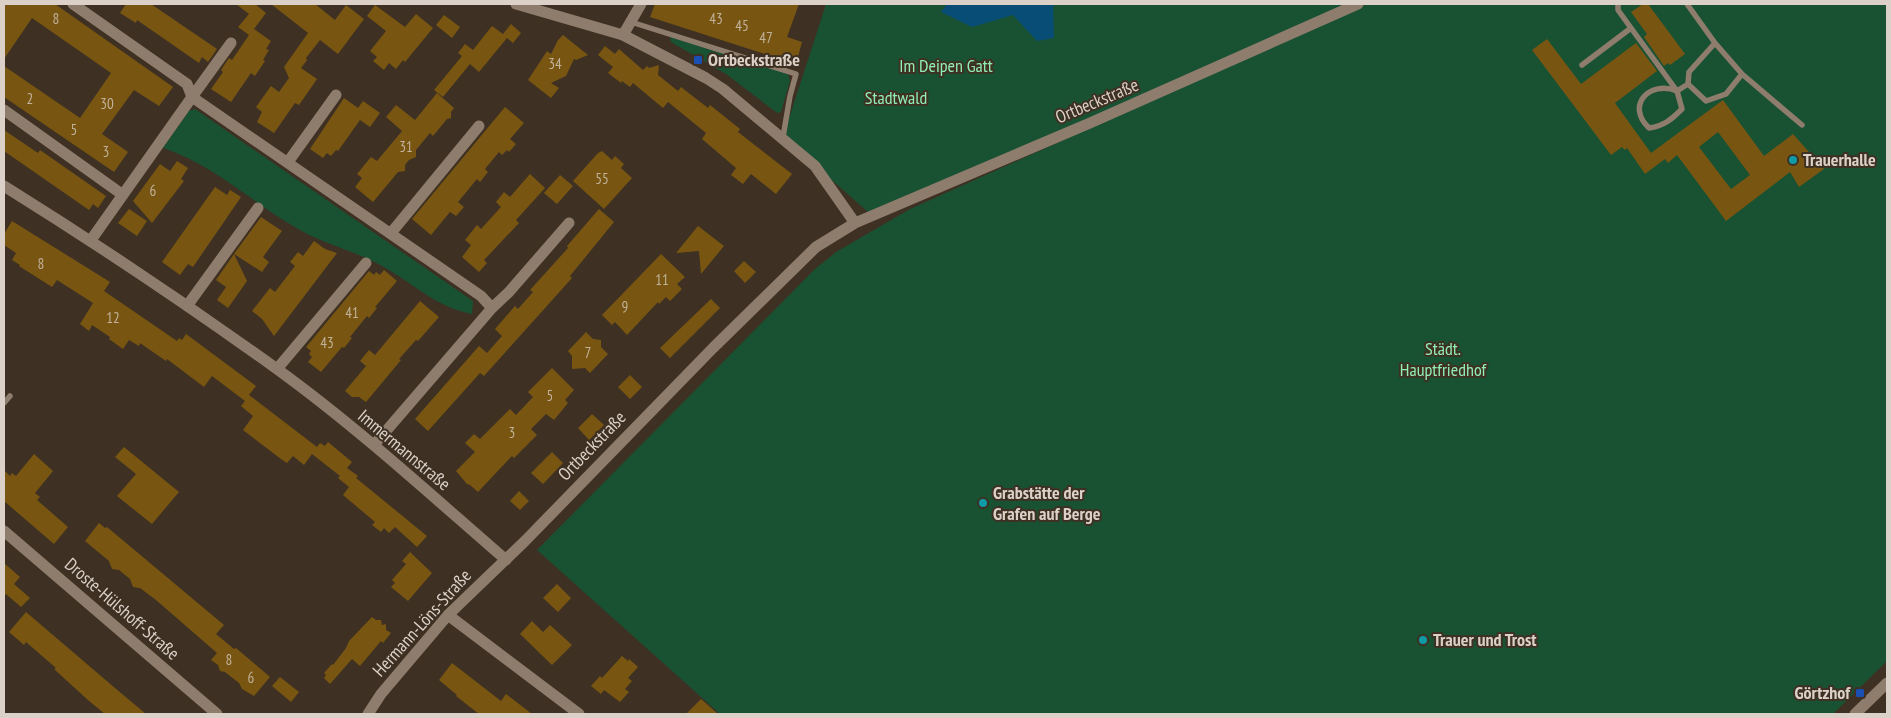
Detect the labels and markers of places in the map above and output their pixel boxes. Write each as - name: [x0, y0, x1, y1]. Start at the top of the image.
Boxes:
- place label: Ortbeckstraße: [708, 48, 800, 71]
- marker: Ortbeckstraße: [692, 54, 704, 66]
- place label: Trauerhalle: [1803, 148, 1876, 171]
- marker: Trauerhalle: [1787, 154, 1799, 166]
- place label: Grabstätte der Grafen auf Berge: [993, 481, 1101, 525]
- marker: Grabstätte der Grafen auf Berge: [977, 497, 989, 509]
- place label: Trauer und Trost: [1433, 628, 1537, 651]
- marker: Trauer und Trost: [1417, 634, 1429, 646]
- place label: Görtzhof: [1794, 681, 1851, 704]
- marker: Görtzhof: [1854, 687, 1866, 699]

